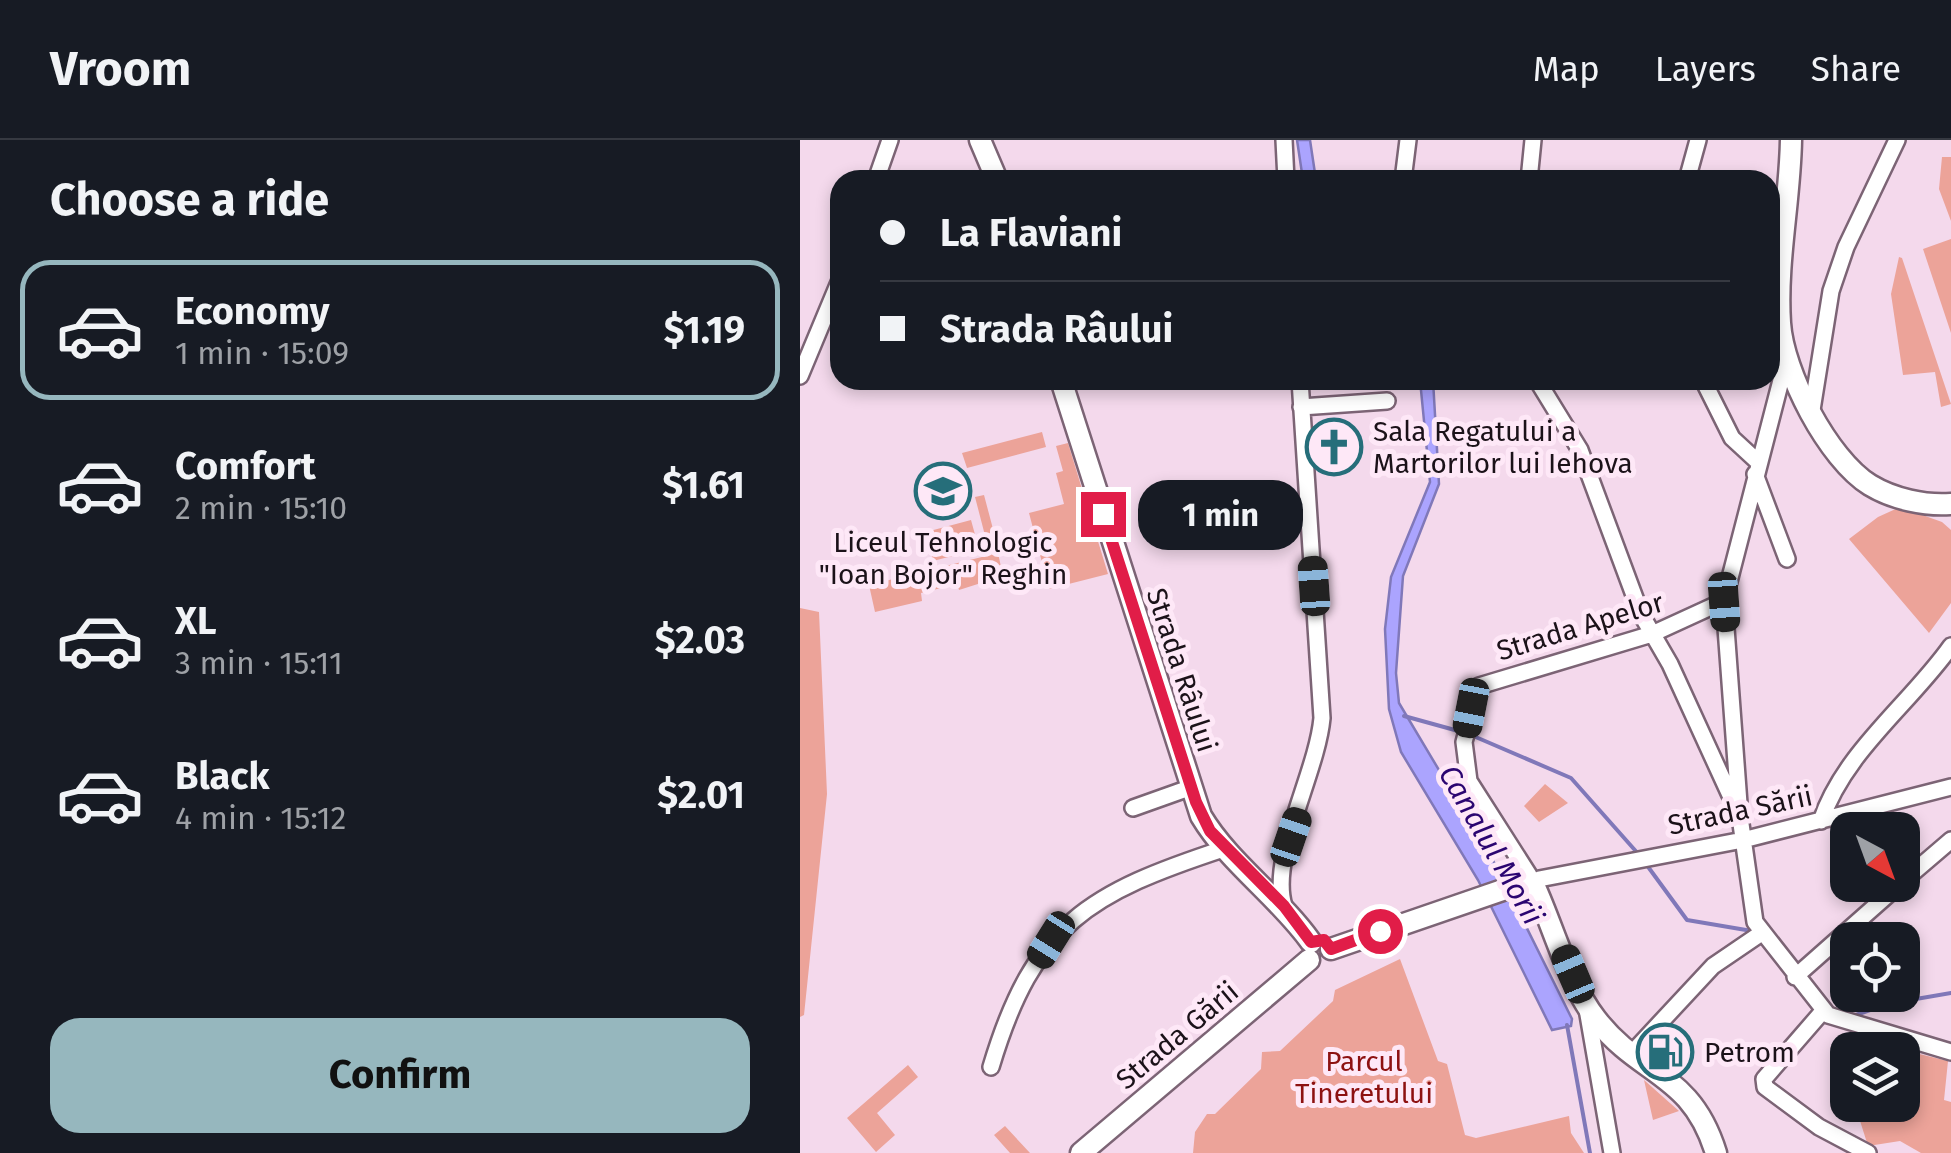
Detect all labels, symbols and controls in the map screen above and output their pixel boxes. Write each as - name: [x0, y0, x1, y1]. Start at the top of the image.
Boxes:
- text: Vroom: [50, 40, 191, 98]
- text: Map: [1533, 48, 1600, 90]
- text: Layers: [1655, 48, 1756, 90]
- text: Share: [1811, 48, 1901, 90]
- text: Choose a ride: [50, 173, 329, 227]
- text: La Flaviani: [940, 210, 1122, 256]
- icon: car: [55, 285, 145, 375]
- text: Economy: [175, 288, 330, 334]
- text: Strada Râului: [940, 306, 1173, 352]
- text: $1.19: [664, 307, 745, 353]
- text: 1 min · 15:09: [175, 334, 349, 372]
- place label: Sala Regatului a Martorilor lui Iehova: [1373, 415, 1633, 480]
- church icon: Sala Regatului a Martorilor lui Iehova: [1304, 417, 1364, 477]
- icon: car: [55, 440, 145, 530]
- text: Comfort: [175, 443, 316, 489]
- school or university icon: Liceul Tehnologic "Ioan Bojor" Reghin: [913, 461, 973, 521]
- text: $1.61: [662, 462, 745, 508]
- callout: 1 min: [1138, 479, 1303, 549]
- text: 2 min · 15:10: [175, 489, 347, 527]
- route end: [1081, 492, 1126, 537]
- text: 1 min: [1182, 496, 1259, 534]
- place label: Liceul Tehnologic "Ioan Bojor" Reghin: [819, 526, 1067, 591]
- car: [1297, 555, 1331, 617]
- car: [1707, 571, 1741, 633]
- street label: Strada Râului: [1140, 584, 1224, 756]
- street label: Strada Apelor: [1493, 585, 1668, 668]
- icon: car: [55, 595, 145, 685]
- text: XL: [175, 598, 217, 644]
- text: $2.03: [655, 617, 745, 663]
- text: 3 min · 15:11: [175, 644, 343, 682]
- car: [1451, 676, 1491, 740]
- icon: car: [55, 750, 145, 840]
- text: Black: [175, 753, 270, 799]
- water label: Canalul Morii: [1431, 759, 1552, 932]
- text: $2.01: [657, 772, 745, 818]
- street label: Strada Sării: [1665, 779, 1815, 842]
- text: 4 min · 15:12: [175, 799, 346, 837]
- car: [1267, 804, 1315, 870]
- north arrow: [1830, 812, 1920, 902]
- map controls: [1830, 812, 1920, 1122]
- car: [1022, 907, 1080, 973]
- route start: [1358, 909, 1403, 954]
- button: locate: [1830, 922, 1920, 1012]
- car: [1547, 941, 1599, 1007]
- street label: Strada Gării: [1110, 975, 1245, 1096]
- button: Confirm: [50, 1018, 750, 1133]
- fuel station icon: Petrom: [1635, 1022, 1695, 1082]
- button: layers: [1830, 1032, 1920, 1122]
- place label: Petrom: [1704, 1036, 1795, 1069]
- park label: Parcul Tineretului: [1295, 1045, 1433, 1110]

